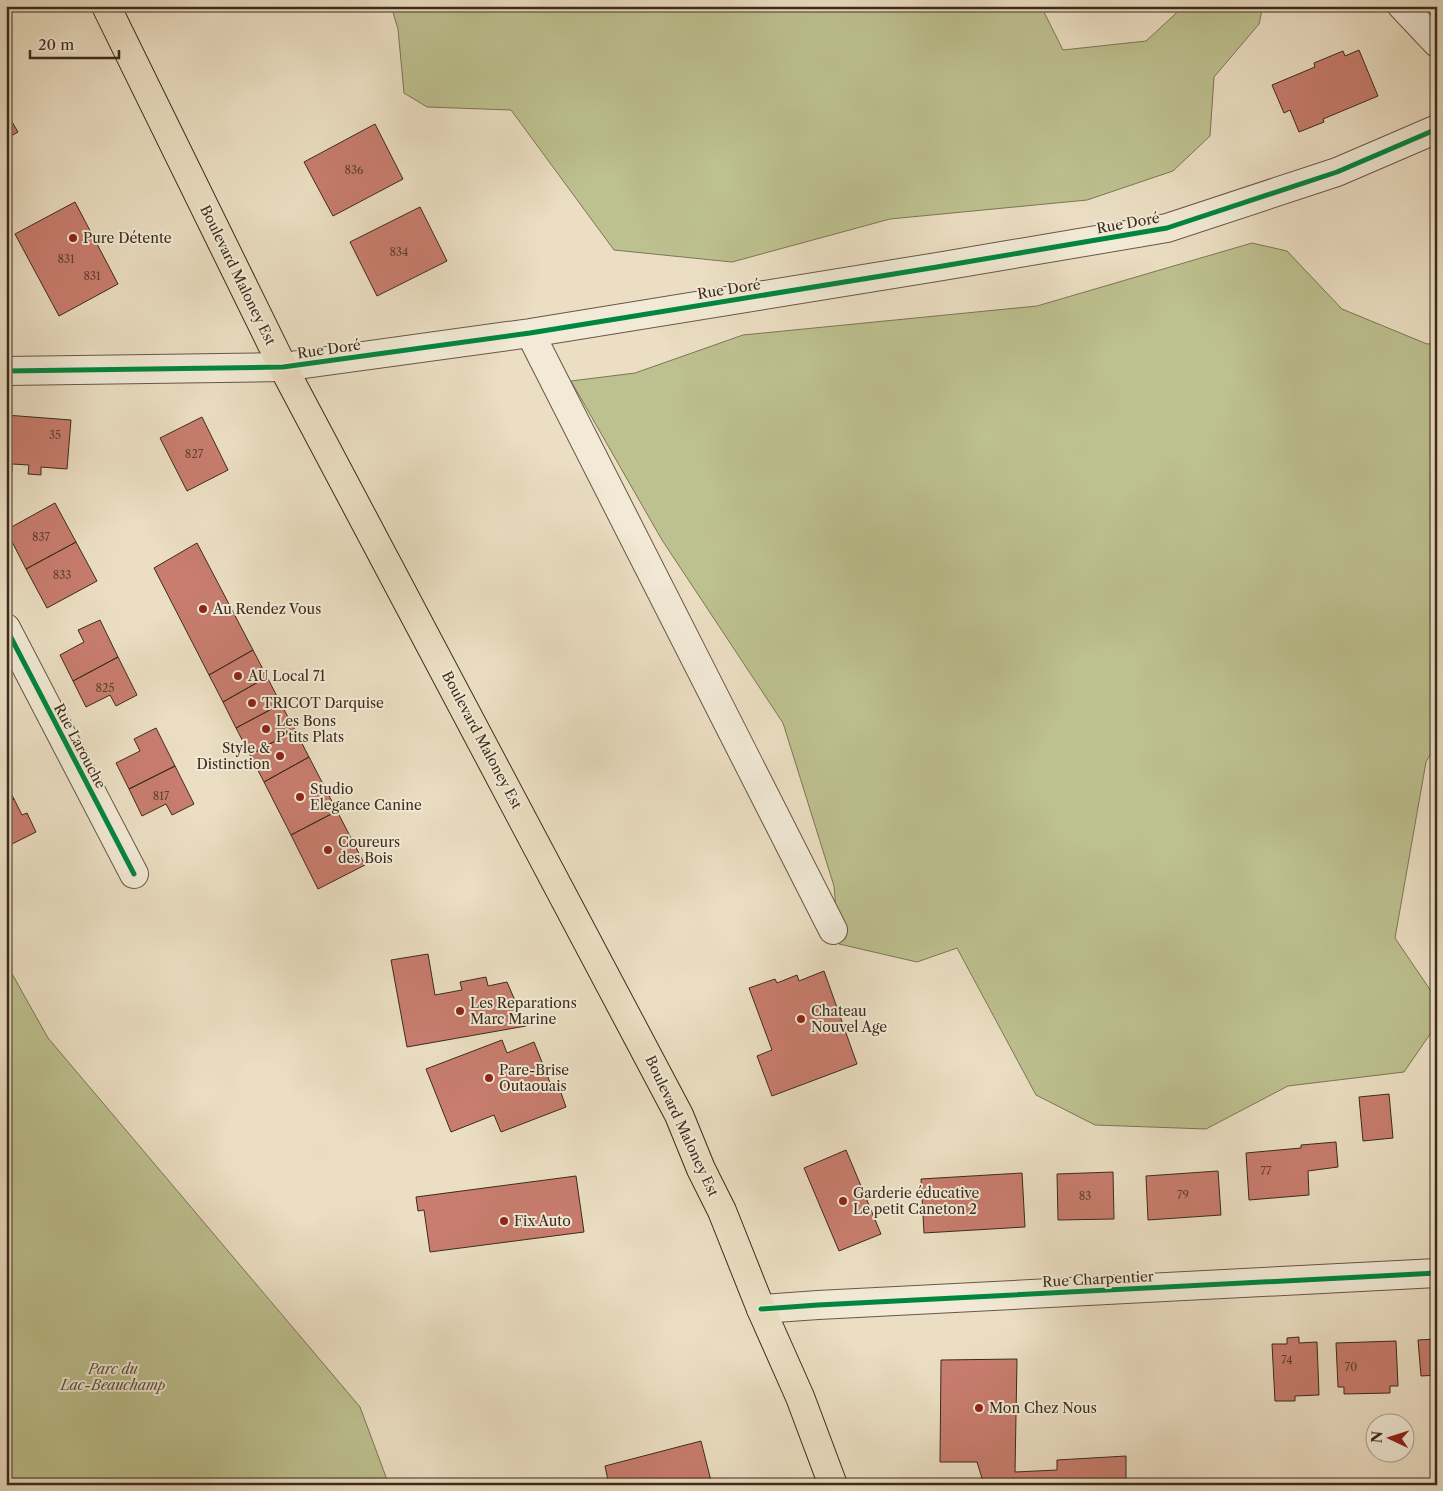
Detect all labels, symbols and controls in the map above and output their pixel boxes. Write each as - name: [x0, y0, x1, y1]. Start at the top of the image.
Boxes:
- scale bar: [30, 28, 119, 60]
- text: 20 m: [38, 35, 74, 54]
- house number: 836: [344, 163, 364, 177]
- street label: Boulevard Maloney Est: [196, 202, 280, 348]
- street label: Rue Doré: [1095, 209, 1161, 237]
- place label: Pure Détente: [83, 229, 172, 247]
- marker: Pure Détente: [67, 232, 79, 244]
- house number: 834: [390, 245, 408, 259]
- house number: 831: [57, 252, 75, 266]
- house number: 831: [83, 269, 101, 283]
- street label: Rue Doré: [696, 275, 762, 303]
- street label: Rue Doré: [296, 336, 362, 362]
- house number: 35: [49, 428, 61, 442]
- house number: 827: [185, 447, 204, 461]
- house number: 837: [32, 530, 51, 544]
- house number: 833: [53, 568, 71, 582]
- place label: Au Rendez Vous: [212, 600, 321, 618]
- marker: Au Rendez Vous: [197, 603, 209, 615]
- place label: AU Local 71: [247, 667, 326, 685]
- street label: Boulevard Maloney Est: [438, 668, 526, 812]
- marker: AU Local 71: [232, 670, 244, 682]
- house number: 825: [96, 681, 114, 695]
- place label: TRICOT Darquise: [262, 694, 384, 712]
- marker: TRICOT Darquise: [246, 697, 258, 709]
- street label: Rue Larouche: [50, 700, 110, 792]
- place label: Les Bons P'tits Plats: [276, 712, 344, 746]
- marker: Les Bons P'tits Plats: [260, 723, 272, 735]
- place label: Style & Distinction: [196, 739, 271, 773]
- marker: Style & Distinction: [274, 750, 286, 762]
- place label: Studio Elegance Canine: [310, 780, 422, 814]
- house number: 817: [153, 789, 170, 803]
- marker: Studio Elegance Canine: [294, 791, 306, 803]
- place label: Coureurs des Bois: [338, 833, 400, 867]
- marker: Coureurs des Bois: [322, 844, 334, 856]
- place label: Les Reparations Marc Marine: [470, 994, 577, 1028]
- place label: Chateau Nouvel Age: [811, 1002, 887, 1036]
- marker: Les Reparations Marc Marine: [454, 1005, 466, 1017]
- marker: Chateau Nouvel Age: [795, 1013, 807, 1025]
- street label: Boulevard Maloney Est: [641, 1053, 723, 1199]
- place label: Pare-Brise Outaouais: [499, 1061, 569, 1095]
- marker: Pare-Brise Outaouais: [483, 1072, 495, 1084]
- house number: 77: [1261, 1164, 1272, 1178]
- place label: Garderie éducative Le petit Caneton 2: [853, 1184, 979, 1218]
- house number: 79: [1177, 1188, 1189, 1202]
- house number: 83: [1079, 1189, 1091, 1203]
- marker: Garderie éducative Le petit Caneton 2: [837, 1195, 849, 1207]
- place label: Fix Auto: [514, 1212, 571, 1230]
- marker: Fix Auto: [498, 1215, 510, 1227]
- street label: Rue Charpentier: [1042, 1267, 1154, 1291]
- house number: 74: [1281, 1353, 1293, 1367]
- park label: Parc du Lac-Beauchamp: [59, 1360, 166, 1394]
- house number: 70: [1345, 1360, 1357, 1374]
- place label: Mon Chez Nous: [989, 1399, 1097, 1417]
- marker: Mon Chez Nous: [973, 1402, 985, 1414]
- north arrow: [1366, 1414, 1416, 1464]
- text: N: [1368, 1430, 1386, 1444]

